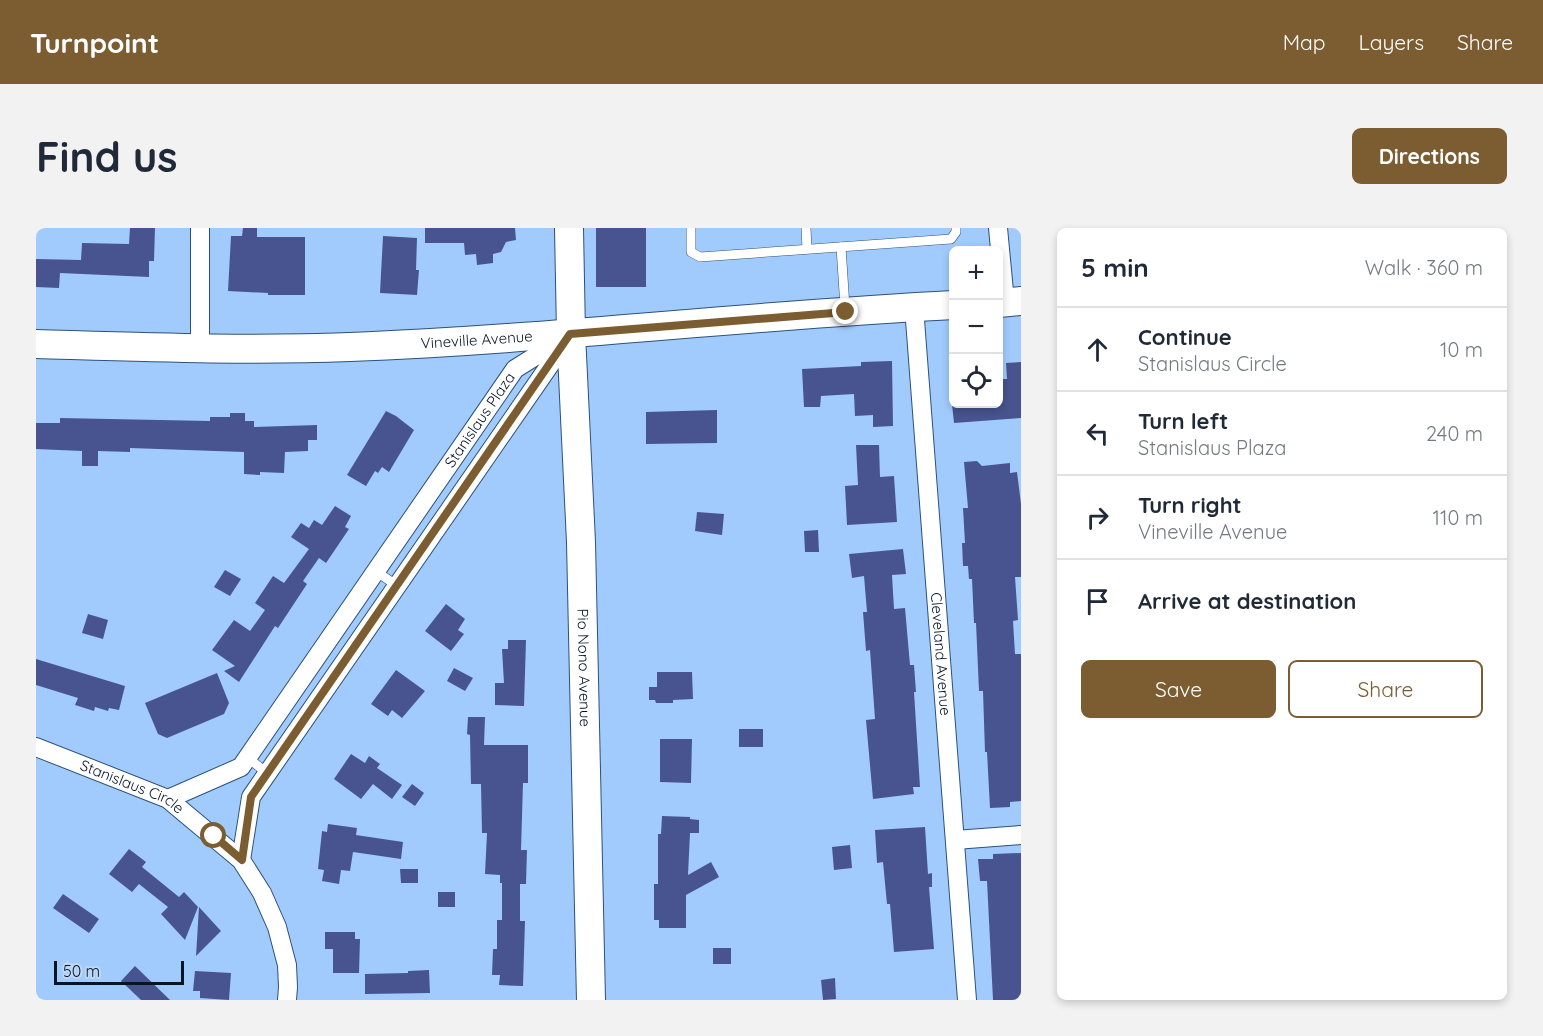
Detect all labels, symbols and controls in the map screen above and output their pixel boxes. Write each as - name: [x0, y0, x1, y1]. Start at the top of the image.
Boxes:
- text: Turnpoint: [30, 25, 159, 60]
- text: Map: [1283, 29, 1326, 55]
- text: Layers: [1359, 29, 1424, 55]
- text: Share: [1457, 29, 1513, 55]
- button: Directions: [1352, 128, 1507, 184]
- text: Find us: [36, 130, 178, 183]
- map controls: [949, 246, 1003, 408]
- button: +: [949, 246, 1003, 300]
- text: 5 min: [1081, 251, 1149, 284]
- text: Walk · 360 m: [1365, 255, 1483, 280]
- route end: [832, 298, 858, 324]
- button: −: [949, 300, 1003, 354]
- text: Continue: [1138, 323, 1232, 351]
- street label: Vineville Avenue: [420, 326, 533, 353]
- icon: ahead: [1081, 333, 1114, 366]
- text: 10 m: [1440, 337, 1483, 362]
- text: Stanislaus Circle: [1138, 351, 1287, 376]
- button: locate: [949, 354, 1003, 408]
- street label: Stanislaus Plaza: [440, 368, 519, 471]
- text: Turn left: [1138, 407, 1228, 435]
- icon: left: [1081, 417, 1114, 450]
- text: 240 m: [1426, 421, 1483, 446]
- text: Stanislaus Plaza: [1138, 435, 1286, 460]
- text: Turn right: [1138, 491, 1242, 519]
- icon: right: [1081, 501, 1114, 534]
- text: 110 m: [1433, 505, 1483, 530]
- text: Vineville Avenue: [1138, 519, 1287, 544]
- icon: arrive: [1081, 585, 1114, 618]
- text: Arrive at destination: [1138, 587, 1356, 615]
- street label: Cleveland Avenue: [927, 592, 955, 716]
- street label: Pio Nono Avenue: [573, 608, 595, 727]
- button: Save: [1081, 660, 1276, 718]
- button: Share: [1288, 660, 1483, 718]
- street label: Stanislaus Circle: [77, 755, 188, 817]
- route start: [200, 822, 226, 848]
- scale bar: [54, 958, 184, 986]
- text: 50 m: [63, 961, 100, 981]

